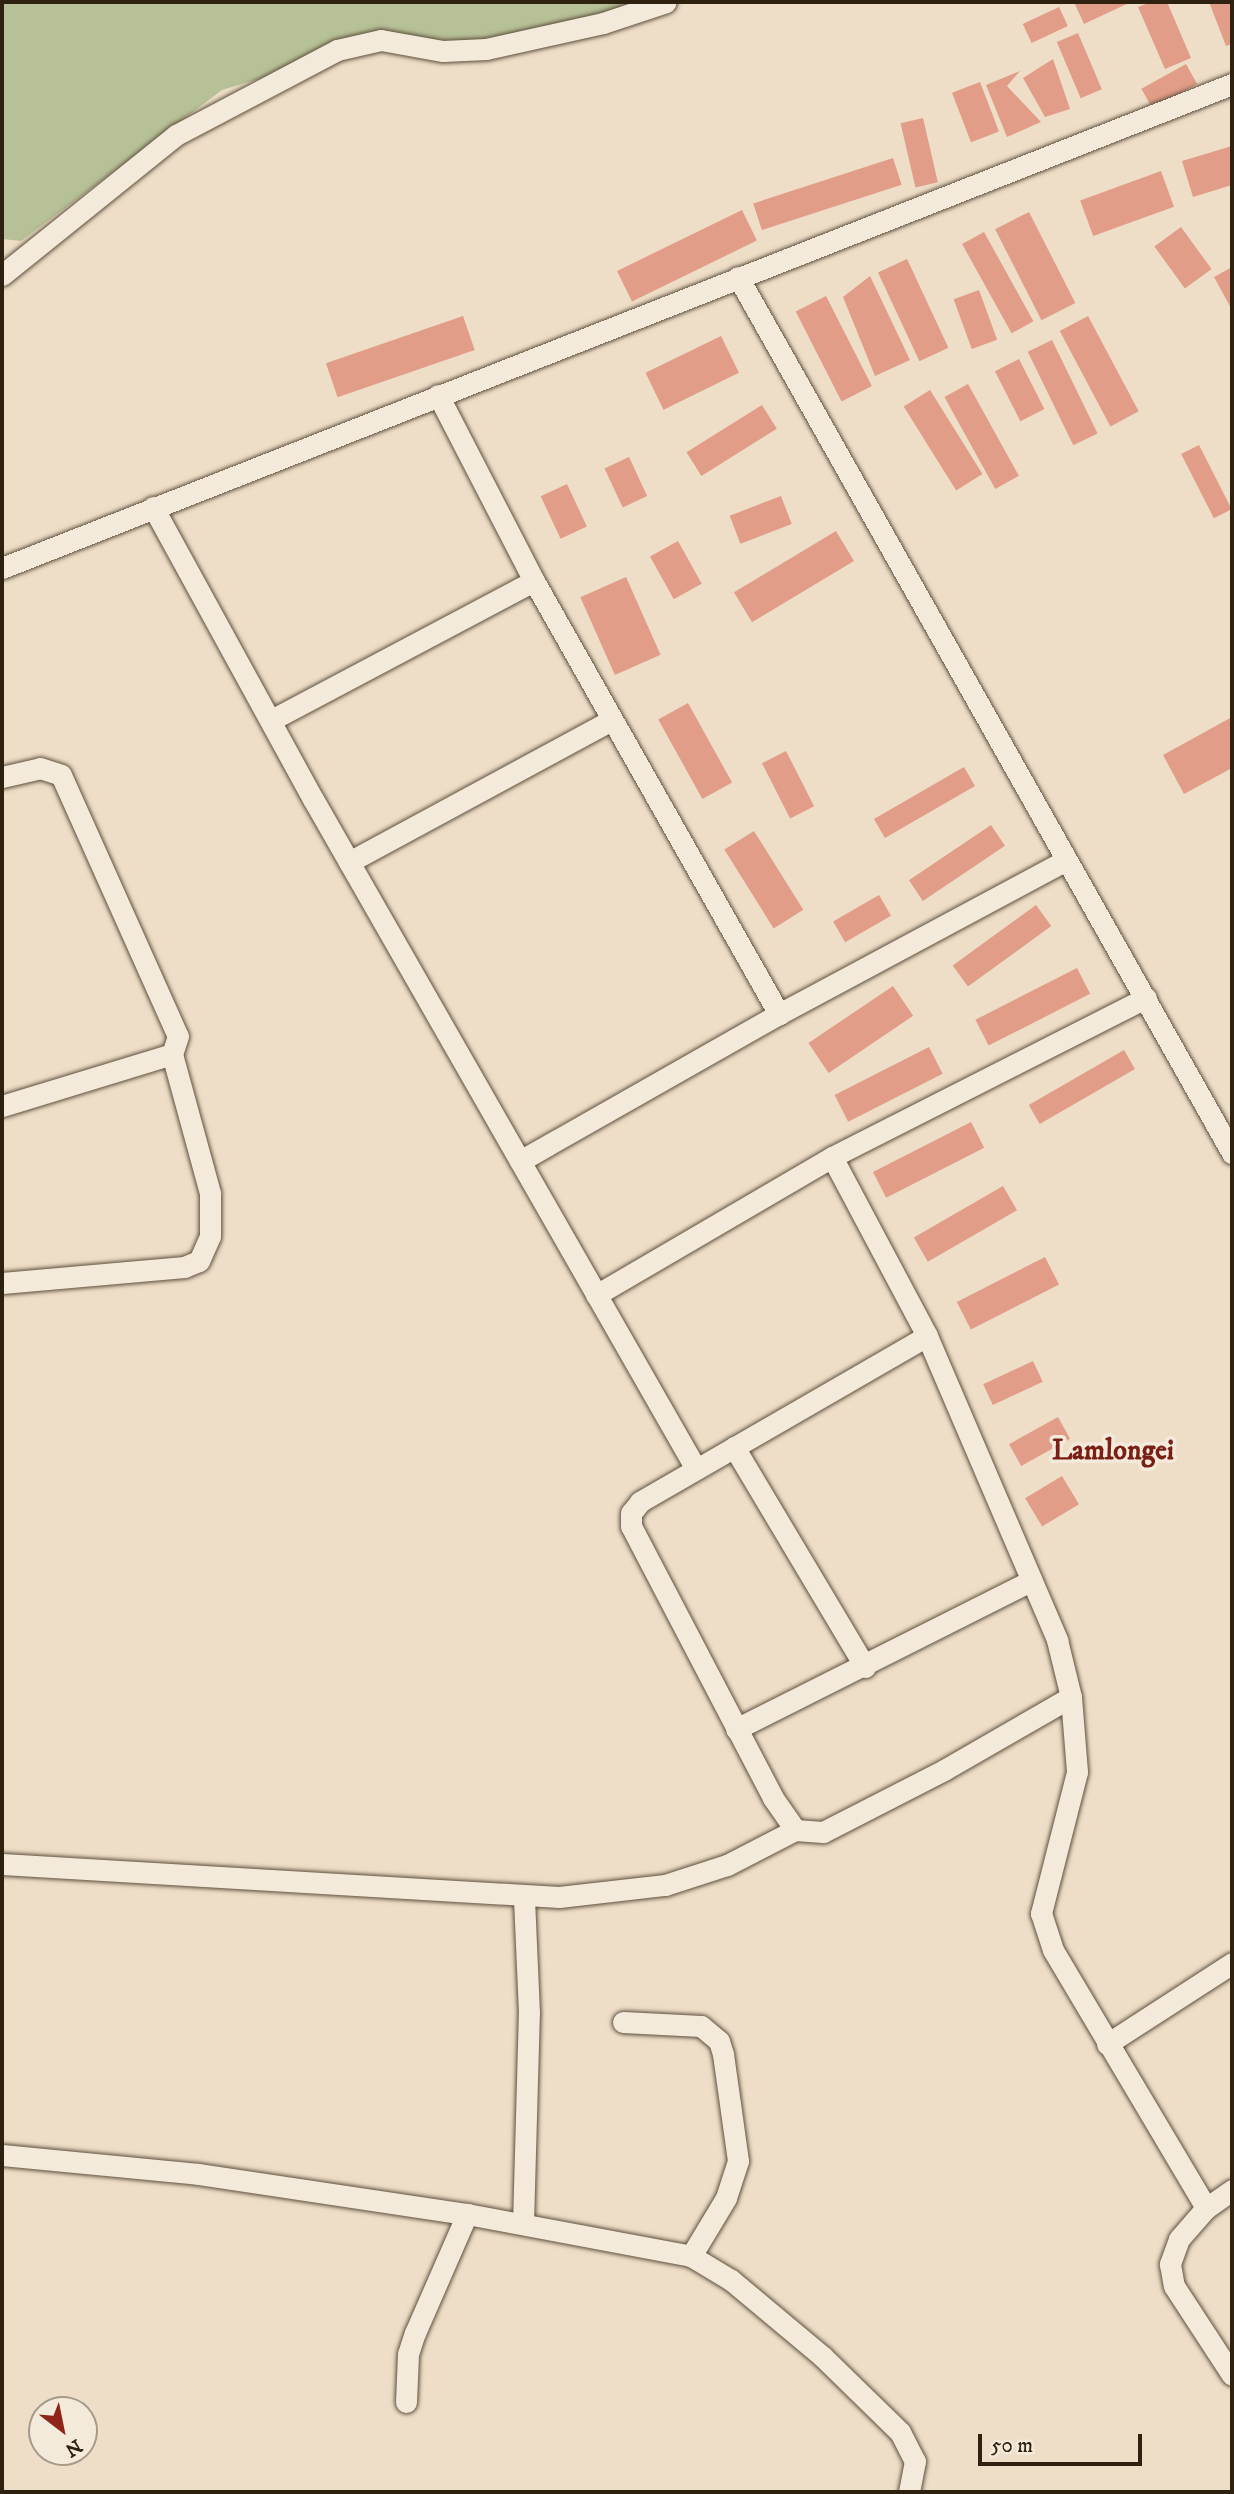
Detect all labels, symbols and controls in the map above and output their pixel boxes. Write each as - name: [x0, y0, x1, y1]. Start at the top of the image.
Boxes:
- district label: Lamlongei: [1052, 1434, 1174, 1468]
- north arrow: [28, 2396, 98, 2466]
- scale bar: [982, 2420, 1146, 2464]
- text: 50 m: [991, 2433, 1033, 2459]
- text: N: [61, 2434, 86, 2461]

